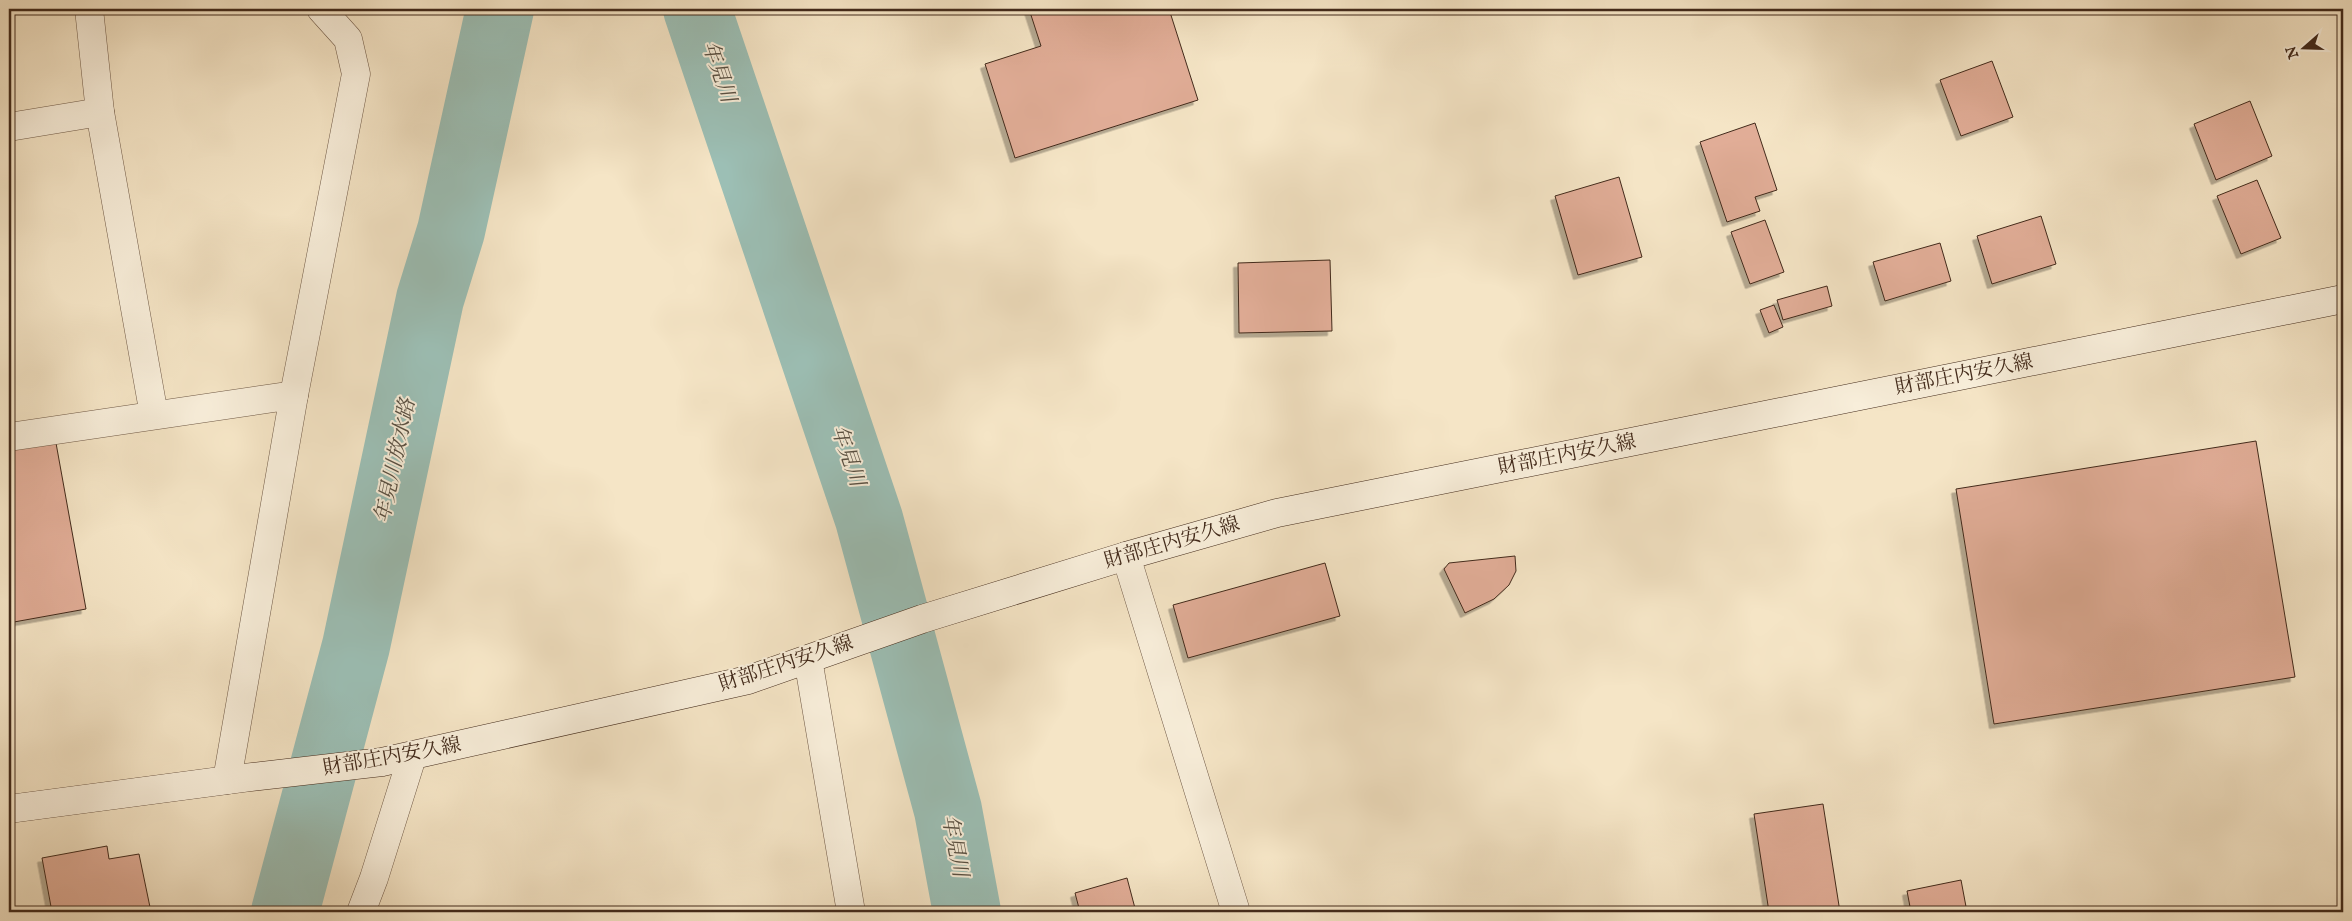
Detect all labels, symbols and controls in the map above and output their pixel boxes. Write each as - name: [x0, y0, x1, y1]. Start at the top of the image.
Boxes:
- north arrow: [2280, 22, 2330, 72]
- water label: 年見川: [695, 38, 742, 108]
- text: N: [2282, 43, 2304, 62]
- street label: 財部庄内安久線: [1893, 349, 2035, 401]
- water label: 年見川放水路: [370, 395, 423, 525]
- water label: 年見川: [824, 422, 871, 492]
- street label: 財部庄内安久線: [1496, 429, 1638, 481]
- street label: 財部庄内安久線: [1101, 512, 1243, 574]
- street label: 財部庄内安久線: [716, 630, 856, 698]
- street label: 財部庄内安久線: [321, 733, 463, 781]
- water label: 年見川: [935, 813, 974, 881]

